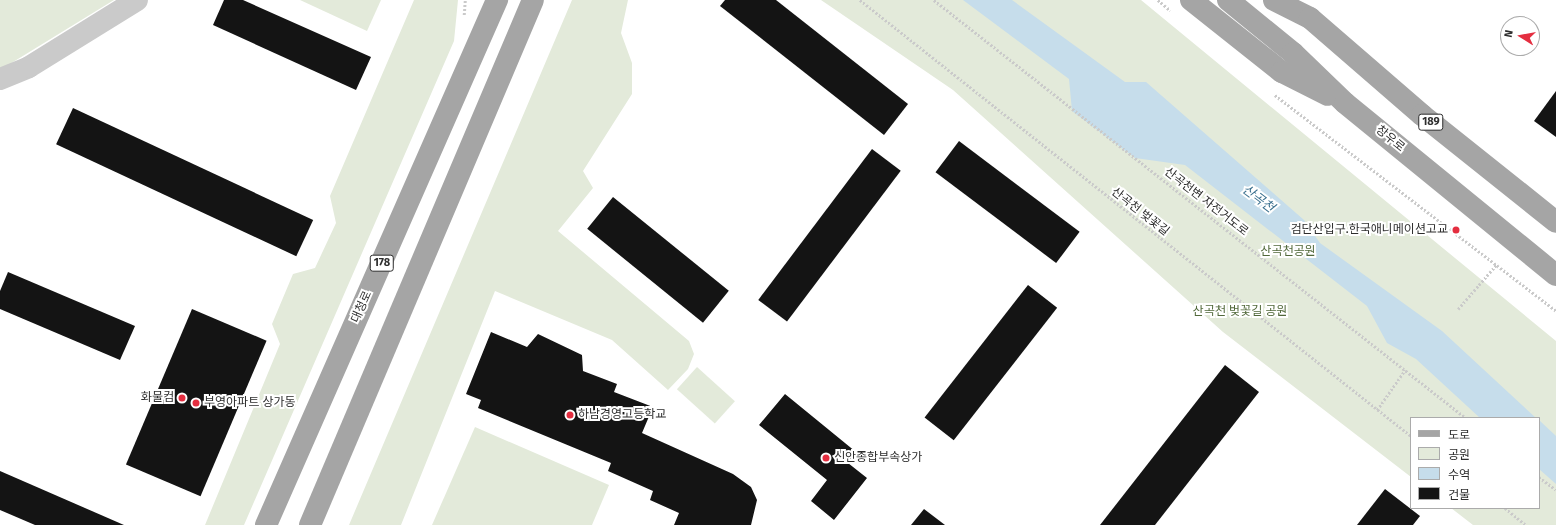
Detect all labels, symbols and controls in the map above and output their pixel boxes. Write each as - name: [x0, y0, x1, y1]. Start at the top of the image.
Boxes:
- north arrow: [1500, 16, 1540, 56]
- text: N: [1502, 29, 1516, 39]
- road number: 189: [1418, 113, 1444, 131]
- street label: 창우로: [1373, 123, 1407, 155]
- street label: 산곡천변 자전거도로: [1161, 165, 1251, 239]
- water label: 산곡천: [1239, 182, 1277, 216]
- street label: 산곡천 벚꽃길: [1108, 185, 1172, 239]
- place label: 검단산입구.한국애니메이션고교: [1291, 223, 1448, 237]
- marker: 검단산입구.한국애니메이션고교: [1451, 225, 1461, 235]
- park label: 산곡천공원: [1260, 245, 1316, 259]
- road number: 178: [369, 254, 395, 272]
- street label: 대청로: [349, 289, 375, 325]
- park label: 산곡천 벚꽃길 공원: [1193, 305, 1287, 319]
- place label: 화물컴: [141, 391, 174, 405]
- marker: 화물컴: [177, 393, 187, 403]
- place label: 부영아파트 상가동: [204, 396, 295, 410]
- marker: 부영아파트 상가동: [191, 398, 201, 408]
- place label: 하남경영고등학교: [578, 408, 666, 422]
- marker: 하남경영고등학교: [565, 410, 575, 420]
- legend: [1410, 417, 1540, 509]
- text: 도로: [1448, 428, 1470, 442]
- text: 공원: [1448, 448, 1470, 462]
- place label: 신안종합부속상가: [834, 451, 922, 465]
- marker: 신안종합부속상가: [821, 453, 831, 463]
- text: 수역: [1448, 468, 1470, 482]
- text: 건물: [1448, 488, 1470, 502]

